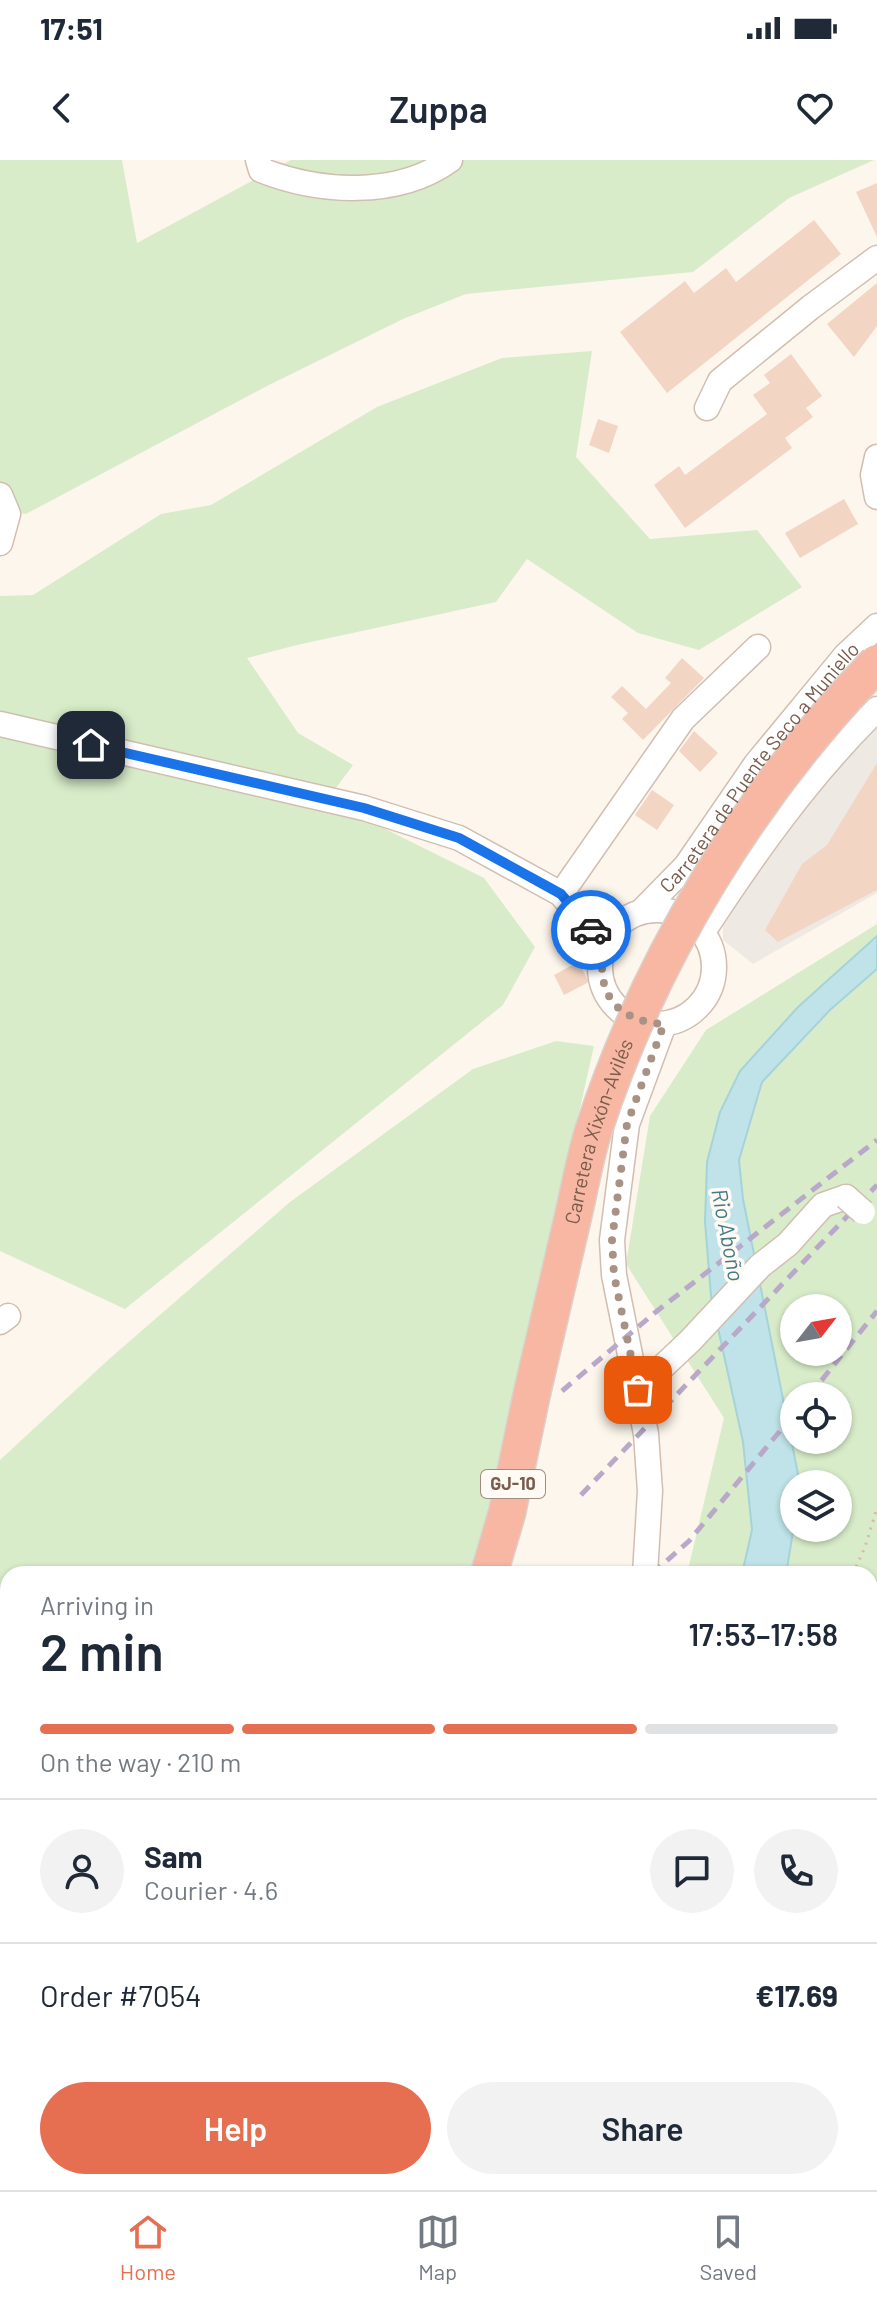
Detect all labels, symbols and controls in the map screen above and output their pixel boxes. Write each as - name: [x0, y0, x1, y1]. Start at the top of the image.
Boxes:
- text: 17:51: [40, 10, 103, 46]
- icon: back: [40, 86, 84, 130]
- icon: heart: [793, 86, 837, 130]
- text: Zuppa: [389, 87, 488, 130]
- street label: Carretera de Puente Seco a Muniello: [654, 636, 863, 897]
- pin: [57, 711, 125, 779]
- icon: home: [69, 723, 113, 767]
- courier: [551, 890, 631, 970]
- icon: car: [569, 908, 613, 952]
- street label: Carretera Xixón-Avilés: [559, 1035, 637, 1226]
- water label: Rio Aboño: [707, 1186, 751, 1283]
- north arrow: [780, 1294, 852, 1366]
- map controls: [780, 1294, 852, 1542]
- pin: [604, 1356, 672, 1424]
- icon: bag: [616, 1368, 660, 1412]
- button: locate: [780, 1382, 852, 1454]
- road number: GJ-10: [481, 1470, 545, 1498]
- button: layers: [780, 1470, 852, 1542]
- text: Arriving in: [40, 1589, 154, 1620]
- text: 17:53–17:58: [689, 1616, 838, 1652]
- text: 2 min: [40, 1619, 164, 1681]
- text: On the way · 210 m: [40, 1746, 241, 1777]
- button: person: [40, 1829, 124, 1913]
- button: chat: [650, 1829, 734, 1913]
- button: phone: [754, 1829, 838, 1913]
- text: Sam: [144, 1838, 203, 1874]
- text: Courier · 4.6: [144, 1874, 278, 1905]
- text: Order #7054: [40, 1977, 202, 2013]
- text: €17.69: [755, 1977, 838, 2013]
- button: Help: [40, 2082, 431, 2174]
- button: Share: [447, 2082, 838, 2174]
- tab: Home: [120, 2210, 176, 2284]
- tab: Map: [416, 2210, 460, 2284]
- tab: Saved: [699, 2210, 757, 2284]

